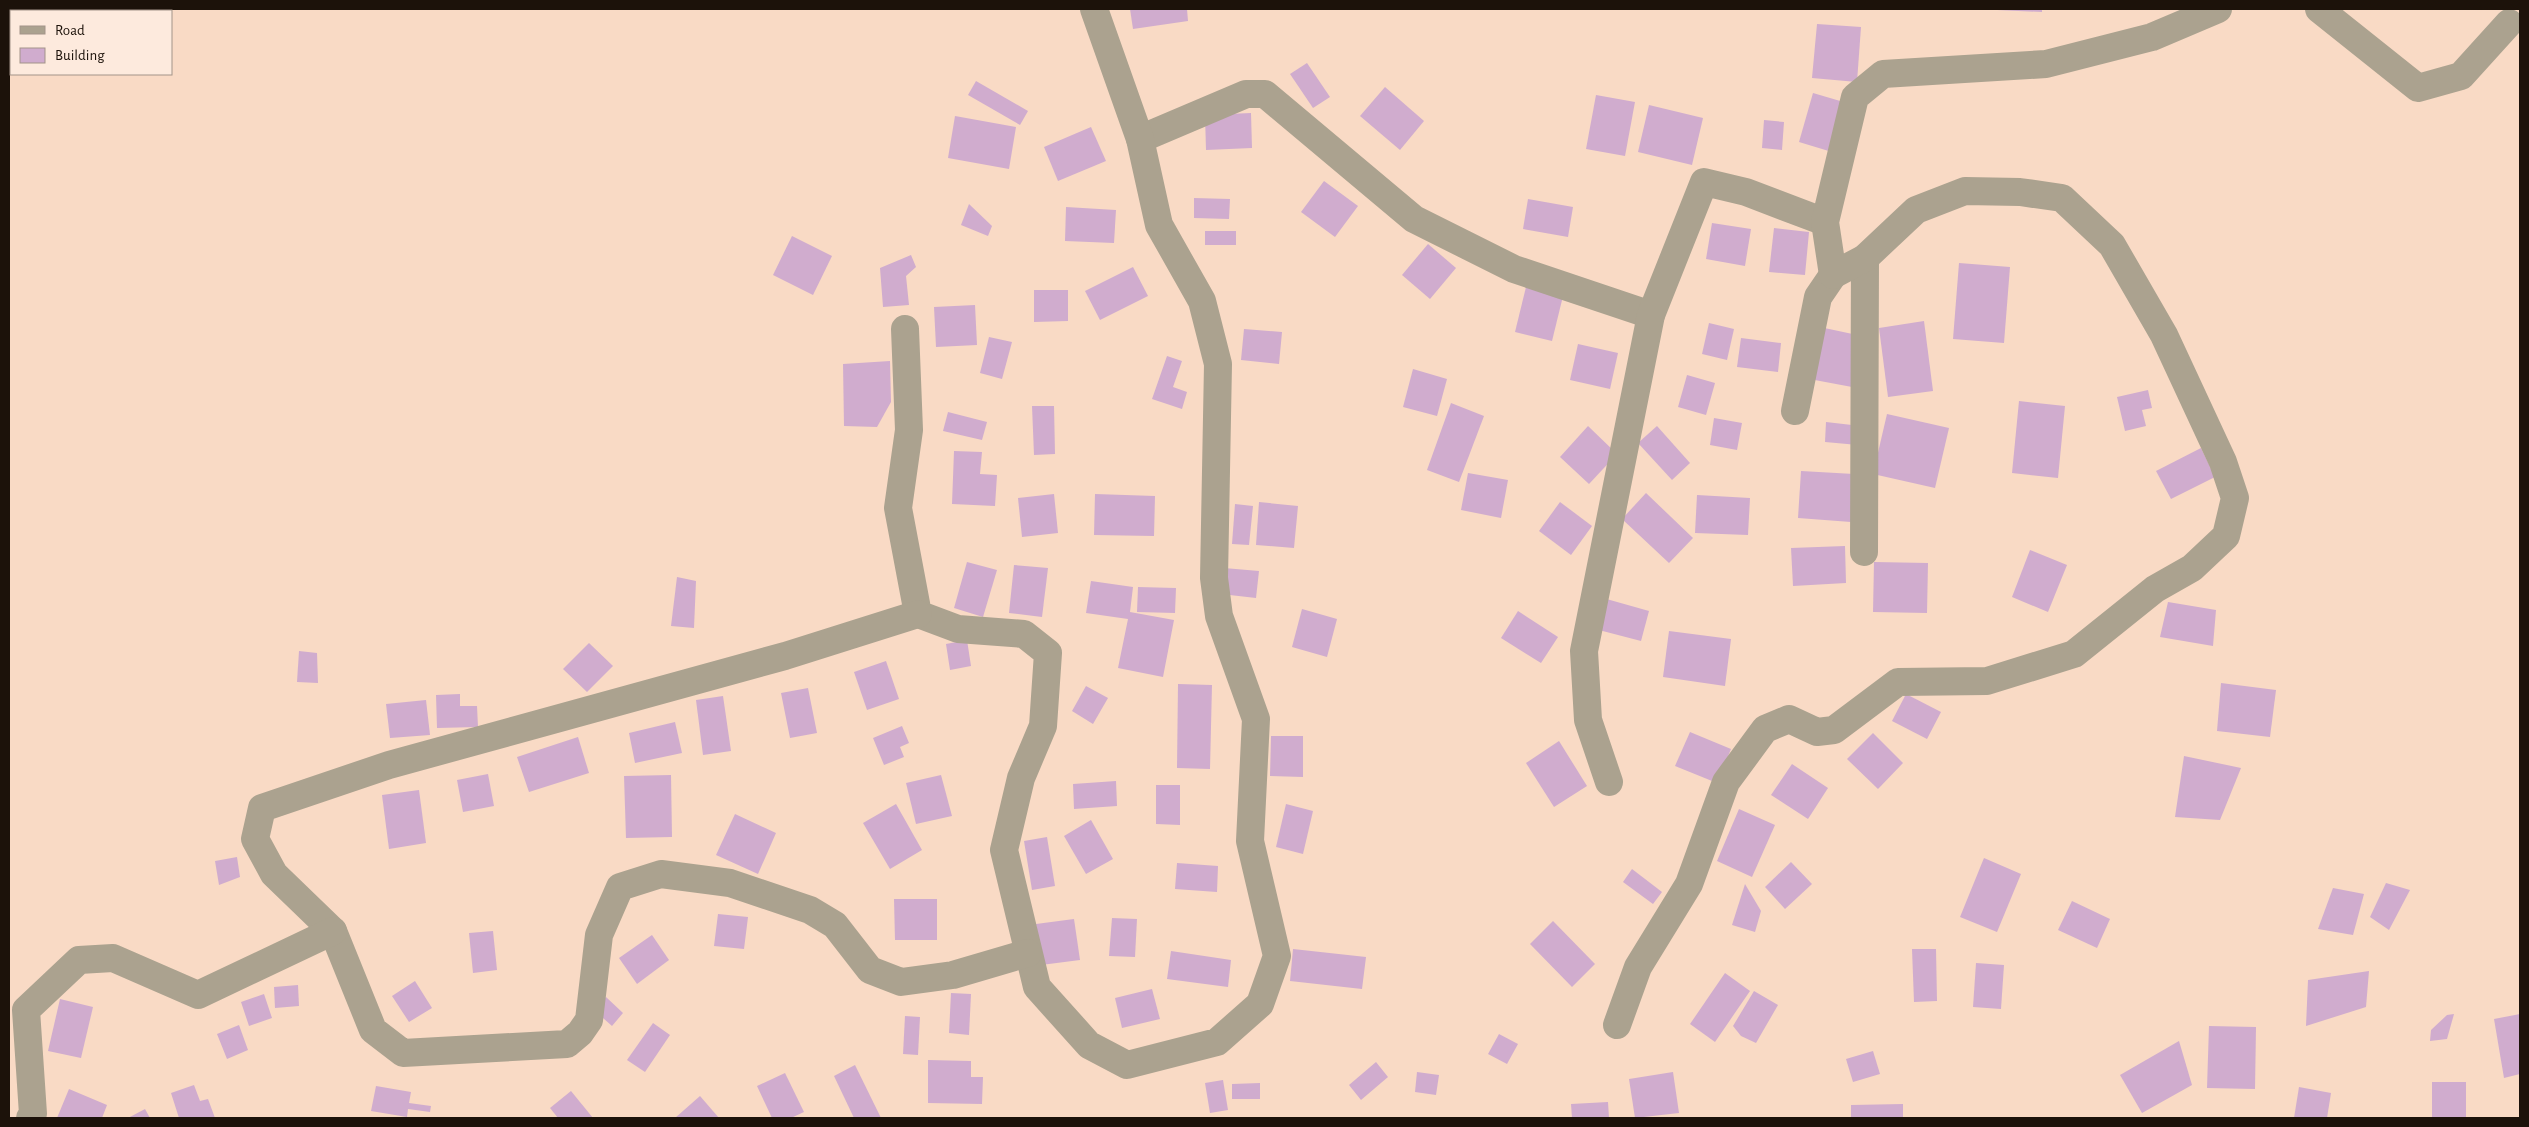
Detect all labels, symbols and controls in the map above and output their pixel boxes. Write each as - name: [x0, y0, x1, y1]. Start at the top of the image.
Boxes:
- legend: [10, 10, 172, 75]
- text: Road: [55, 23, 85, 38]
- text: Building: [55, 48, 105, 63]

